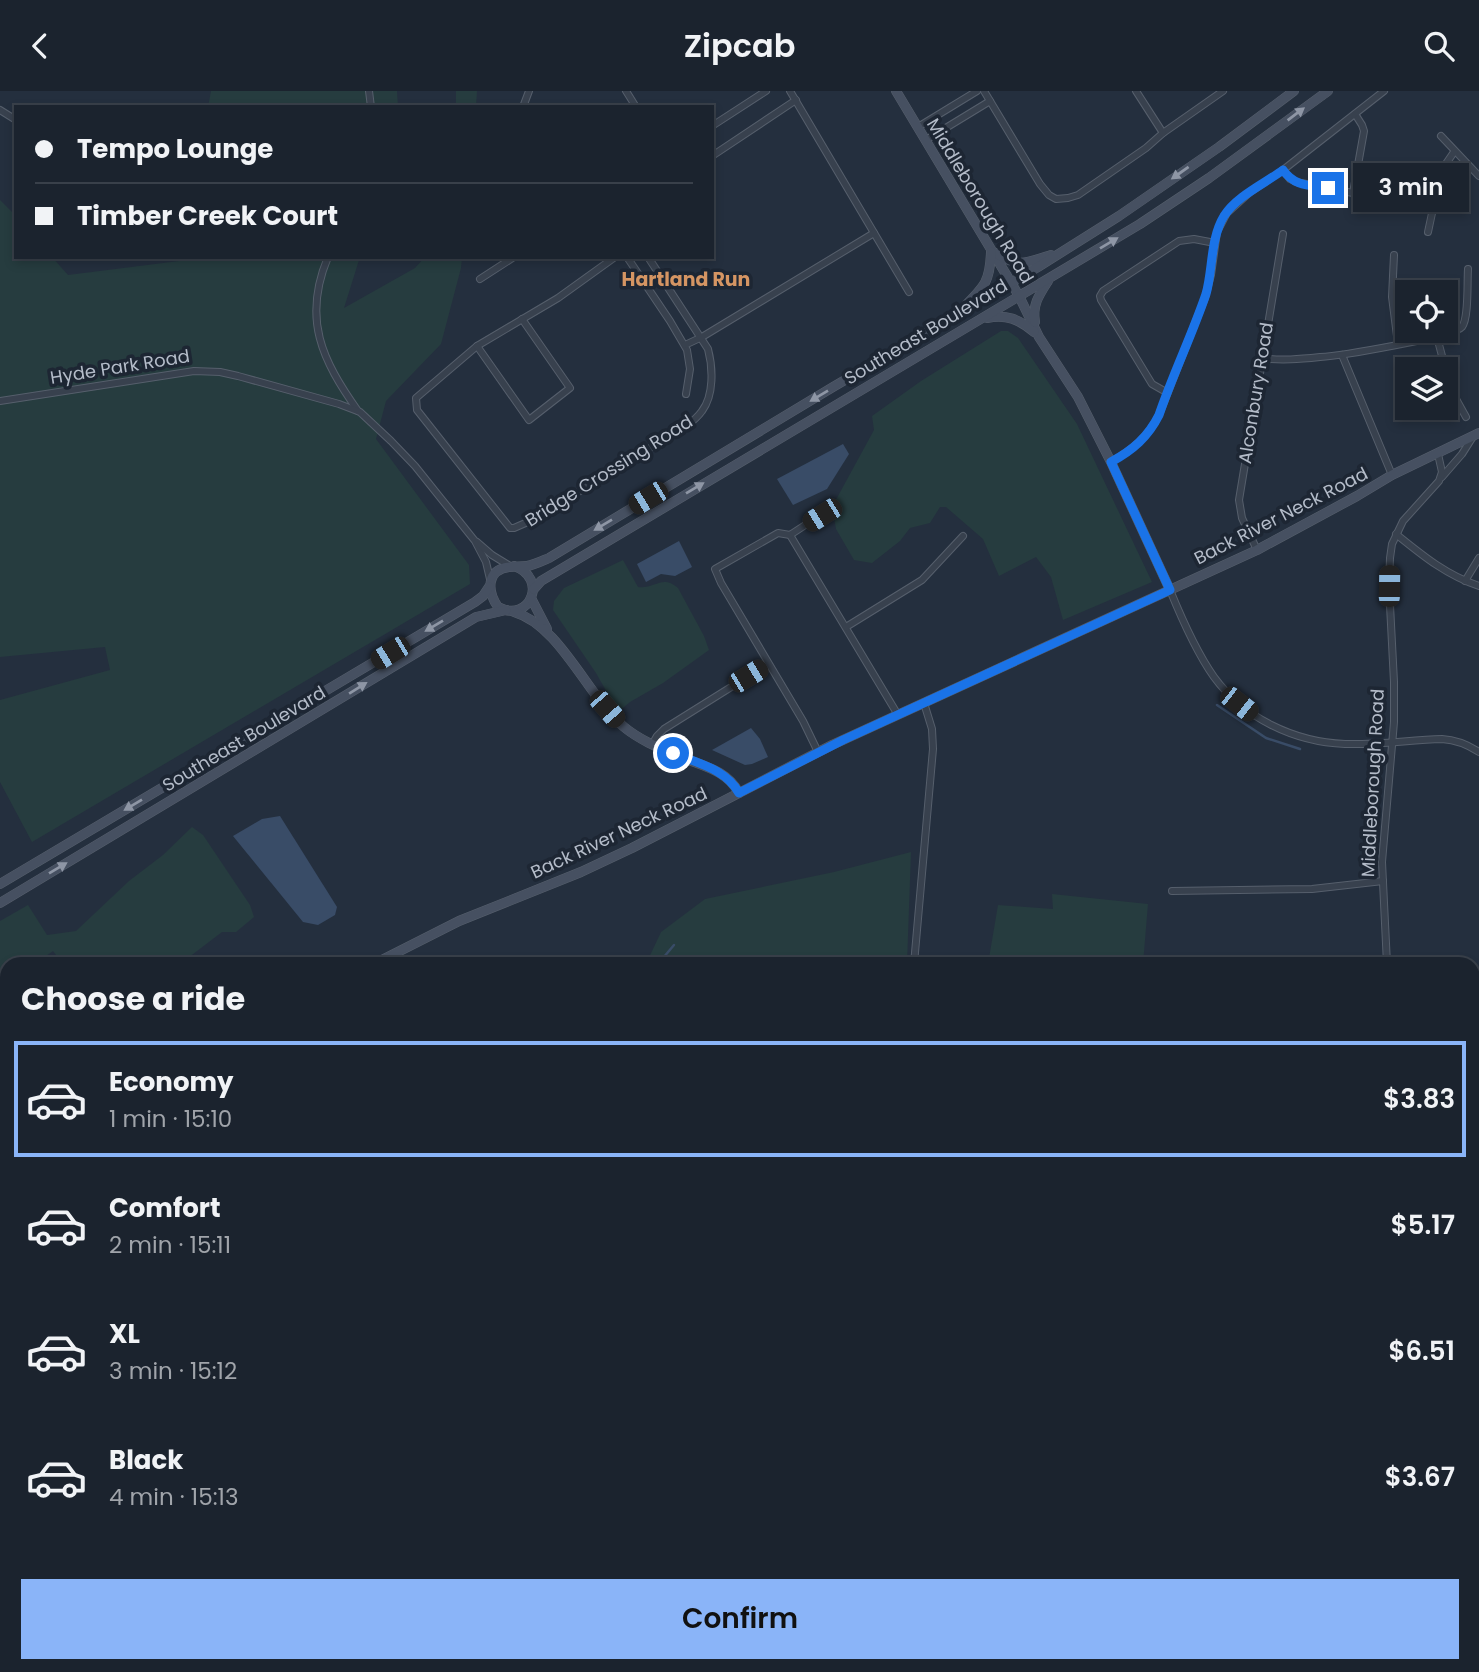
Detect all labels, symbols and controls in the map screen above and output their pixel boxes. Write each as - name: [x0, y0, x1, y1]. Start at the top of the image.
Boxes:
- text: Zipcab: [684, 23, 795, 68]
- icon: back: [21, 27, 59, 65]
- icon: search: [1420, 27, 1458, 65]
- one-way arrow: [1287, 107, 1305, 122]
- street label: Middleborough Road: [921, 113, 1040, 288]
- text: Tempo Lounge: [77, 131, 273, 167]
- callout: 3 min: [1352, 163, 1468, 213]
- one-way arrow: [1171, 166, 1189, 180]
- text: 3 min: [1379, 171, 1443, 203]
- route end: [1312, 172, 1344, 204]
- text: Timber Creek Court: [77, 198, 338, 234]
- one-way arrow: [1100, 237, 1119, 249]
- district label: Hartland Run: [622, 266, 750, 293]
- street label: Southeast Boulevard: [839, 273, 1012, 390]
- map controls: [1395, 280, 1458, 420]
- button: locate: [1395, 280, 1458, 343]
- street label: Alconbury Road: [1232, 321, 1279, 465]
- street label: Hyde Park Road: [48, 343, 191, 390]
- button: layers: [1395, 357, 1458, 420]
- one-way arrow: [810, 389, 829, 402]
- street label: Bridge Crossing Road: [520, 409, 697, 532]
- street label: Back River Neck Road: [1190, 461, 1372, 570]
- car: [625, 478, 672, 518]
- one-way arrow: [686, 482, 705, 494]
- car: [799, 495, 846, 535]
- one-way arrow: [593, 518, 612, 531]
- car: [1379, 565, 1400, 607]
- one-way arrow: [424, 620, 443, 632]
- car: [367, 633, 414, 673]
- car: [725, 656, 772, 696]
- street label: Southeast Boulevard: [157, 680, 330, 797]
- one-way arrow: [349, 681, 368, 694]
- car: [1216, 683, 1263, 725]
- car: [586, 686, 629, 732]
- street label: Middleborough Road: [1355, 688, 1390, 878]
- route start: [657, 737, 689, 769]
- street label: Back River Neck Road: [527, 781, 711, 884]
- one-way arrow: [124, 799, 143, 812]
- one-way arrow: [49, 862, 68, 874]
- text: Choose a ride: [21, 976, 245, 1021]
- text: Economy: [109, 1064, 233, 1100]
- icon: car: [25, 1068, 88, 1131]
- text: $3.83: [1383, 1081, 1455, 1117]
- text: 1 min · 15:10: [109, 1103, 232, 1135]
- text: Comfort: [109, 1190, 221, 1226]
- icon: car: [25, 1194, 88, 1257]
- text: $5.17: [1391, 1207, 1455, 1243]
- text: 2 min · 15:11: [109, 1229, 231, 1261]
- text: XL: [109, 1316, 140, 1352]
- icon: car: [25, 1320, 88, 1383]
- text: $6.51: [1388, 1333, 1455, 1369]
- text: 3 min · 15:12: [109, 1355, 237, 1387]
- text: Black: [109, 1442, 183, 1478]
- icon: car: [25, 1446, 88, 1509]
- text: $3.67: [1385, 1459, 1455, 1495]
- text: 4 min · 15:13: [109, 1481, 238, 1513]
- button: Confirm: [21, 1579, 1459, 1659]

